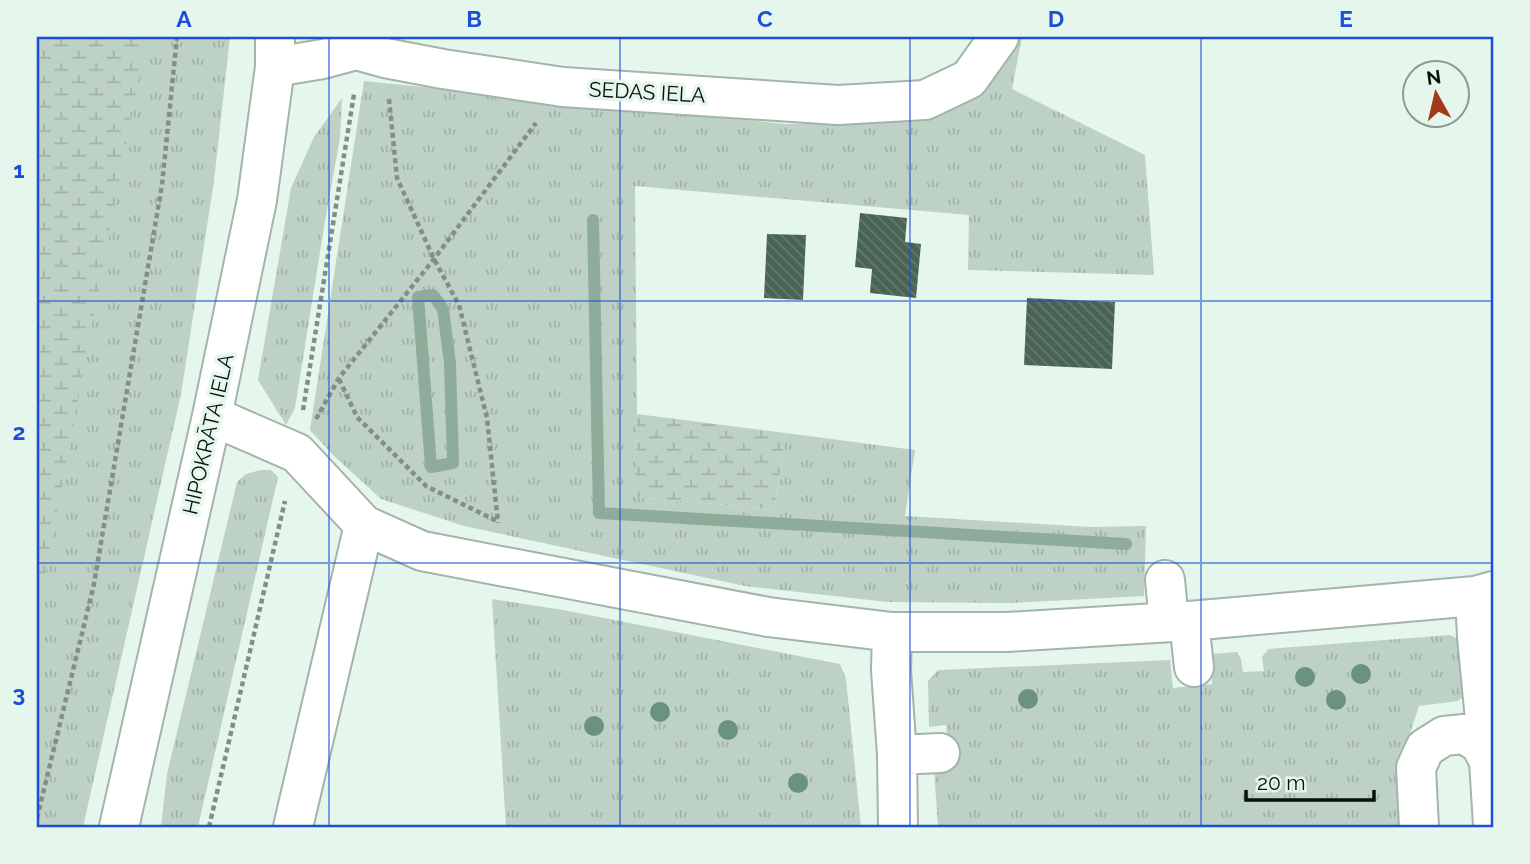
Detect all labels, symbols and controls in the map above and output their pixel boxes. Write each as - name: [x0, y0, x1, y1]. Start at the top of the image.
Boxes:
- text: A: [176, 5, 192, 32]
- text: B: [466, 5, 482, 32]
- text: C: [757, 5, 773, 32]
- text: D: [1048, 5, 1064, 32]
- text: E: [1339, 5, 1353, 32]
- north arrow: [1400, 60, 1470, 130]
- text: N: [1425, 65, 1442, 89]
- street label: SEDAS IELA: [588, 76, 706, 108]
- text: 1: [13, 156, 25, 183]
- street label: HIPOKRĀTA IELA: [177, 351, 239, 517]
- text: 2: [13, 418, 25, 445]
- text: 3: [13, 680, 25, 707]
- scale bar: [1246, 759, 1374, 803]
- text: 20 m: [1257, 770, 1305, 795]

